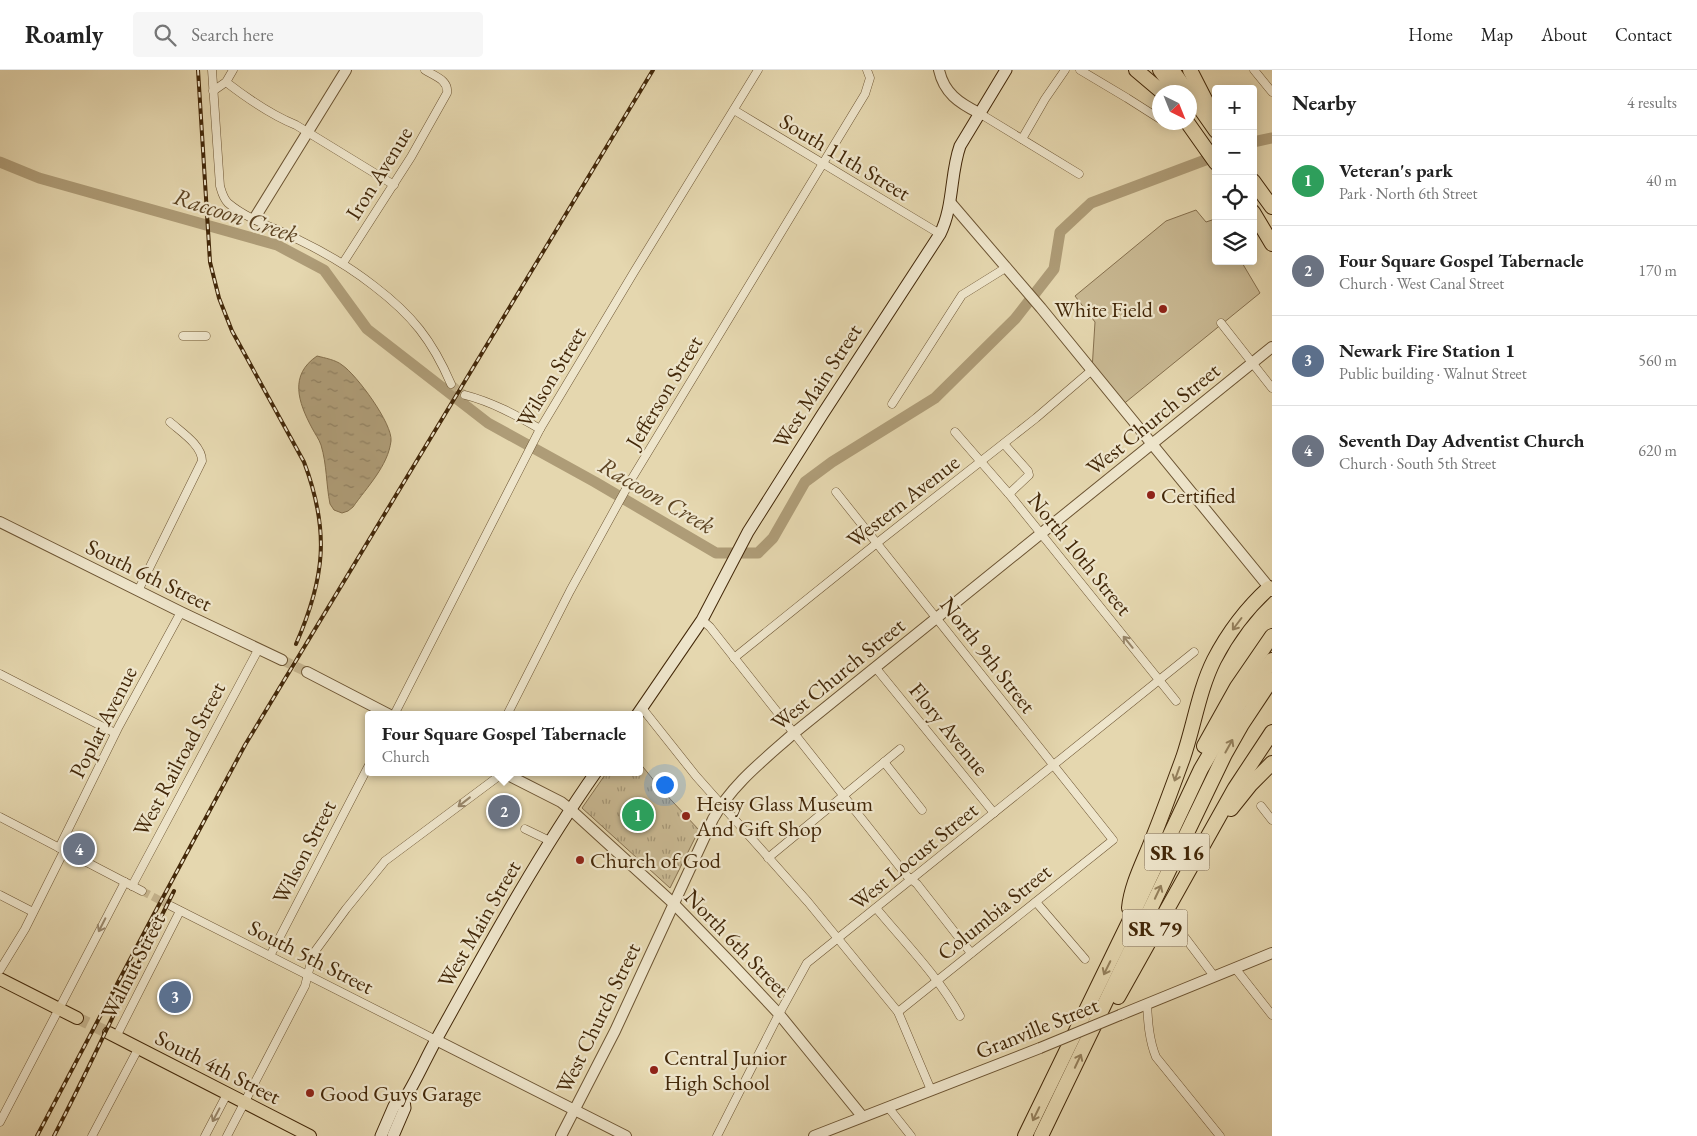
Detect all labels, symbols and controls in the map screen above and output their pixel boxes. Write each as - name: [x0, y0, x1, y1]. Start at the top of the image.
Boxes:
- search box: [133, 12, 483, 57]
- text: Roamly: [25, 19, 103, 50]
- icon: search: [151, 21, 179, 49]
- text: Search here: [191, 22, 274, 47]
- text: Home: [1408, 23, 1453, 46]
- text: Map: [1481, 23, 1513, 46]
- text: About: [1541, 23, 1587, 46]
- text: Contact: [1615, 23, 1672, 46]
- north arrow: [1152, 85, 1197, 130]
- map controls: [1212, 85, 1257, 265]
- button: +: [1212, 85, 1257, 130]
- text: Nearby: [1292, 89, 1356, 116]
- text: 4 results: [1627, 92, 1677, 113]
- street label: South 11th Street: [774, 107, 916, 207]
- street label: Iron Avenue: [339, 120, 419, 225]
- button: −: [1212, 130, 1257, 175]
- text: Veteran's park: [1339, 158, 1453, 183]
- text: 1: [1304, 170, 1312, 191]
- text: 40 m: [1646, 170, 1677, 191]
- button: locate: [1212, 175, 1257, 220]
- water label: Raccoon Creek: [170, 180, 302, 250]
- text: Park · North 6th Street: [1339, 183, 1478, 204]
- button: layers: [1212, 220, 1257, 265]
- text: Four Square Gospel Tabernacle: [1339, 248, 1584, 273]
- text: 2: [1304, 260, 1312, 281]
- text: 170 m: [1638, 260, 1677, 281]
- text: Church · West Canal Street: [1339, 273, 1504, 294]
- place label: White Field: [1055, 295, 1154, 324]
- marker: White Field: [1157, 303, 1169, 315]
- street label: West Main Street: [766, 318, 868, 454]
- street label: Wilson Street: [510, 321, 593, 433]
- street label: Jefferson Street: [618, 330, 709, 455]
- text: Newark Fire Station 1: [1339, 338, 1515, 363]
- text: 3: [1304, 350, 1312, 371]
- text: 560 m: [1638, 350, 1677, 371]
- street label: West Church Street: [1080, 356, 1226, 482]
- text: Public building · Walnut Street: [1339, 363, 1527, 384]
- text: Seventh Day Adventist Church: [1339, 428, 1584, 453]
- text: 4: [1304, 440, 1312, 461]
- text: 620 m: [1638, 440, 1677, 461]
- street label: Western Avenue: [841, 448, 966, 554]
- water label: Raccoon Creek: [593, 449, 721, 541]
- text: Church · South 5th Street: [1339, 453, 1496, 474]
- place label: Certified: [1161, 481, 1237, 510]
- street label: North 10th Street: [1021, 486, 1139, 622]
- marker: Certified: [1145, 489, 1157, 501]
- street label: South 6th Street: [81, 532, 217, 618]
- street label: North 9th Street: [934, 591, 1043, 719]
- street label: West Church Street: [765, 611, 911, 737]
- one-way arrow: [1232, 617, 1242, 631]
- one-way arrow: [1123, 636, 1134, 649]
- street label: Poplar Avenue: [62, 661, 144, 783]
- street label: Flory Avenue: [902, 676, 996, 782]
- street label: West Railroad Street: [126, 677, 232, 841]
- popup: [365, 711, 643, 776]
- text: Four Square Gospel Tabernacle: [382, 721, 626, 746]
- one-way arrow: [1224, 739, 1234, 754]
- text: Church: [382, 746, 430, 767]
- one-way arrow: [1172, 765, 1181, 781]
- your location: [652, 772, 678, 798]
- place label: Heisy Glass Museum And Gift Shop: [695, 789, 873, 843]
- pin: 2: [488, 792, 520, 830]
- street label: Wilson Street: [265, 795, 343, 909]
- one-way arrow: [457, 796, 470, 807]
- pin: 1: [622, 796, 654, 834]
- street label: West Locust Street: [844, 796, 984, 916]
- marker: Heisy Glass Museum And Gift Shop: [680, 810, 692, 822]
- pin: 4: [63, 830, 95, 868]
- road number: SR 16: [1144, 834, 1210, 870]
- place label: Church of God: [590, 846, 722, 875]
- marker: Church of God: [574, 854, 586, 866]
- street label: West Main Street: [431, 855, 527, 993]
- street label: Columbia Street: [931, 857, 1057, 967]
- street label: North 6th Street: [678, 883, 796, 1003]
- one-way arrow: [1154, 885, 1163, 900]
- street label: Walnut Street: [94, 908, 172, 1024]
- road number: SR 79: [1122, 910, 1188, 946]
- street label: South 5th Street: [243, 913, 379, 1001]
- one-way arrow: [97, 917, 106, 932]
- street label: West Church Street: [549, 938, 647, 1098]
- one-way arrow: [1102, 960, 1111, 975]
- pin: 3: [159, 978, 191, 1016]
- street label: Granville Street: [971, 990, 1103, 1066]
- street label: South 4th Street: [150, 1023, 286, 1111]
- place label: Central Junior High School: [664, 1043, 788, 1097]
- one-way arrow: [1074, 1054, 1083, 1069]
- marker: Central Junior High School: [648, 1064, 660, 1076]
- place label: Good Guys Garage: [320, 1079, 482, 1108]
- marker: Good Guys Garage: [304, 1087, 316, 1099]
- one-way arrow: [1031, 1106, 1041, 1121]
- one-way arrow: [211, 1107, 220, 1122]

